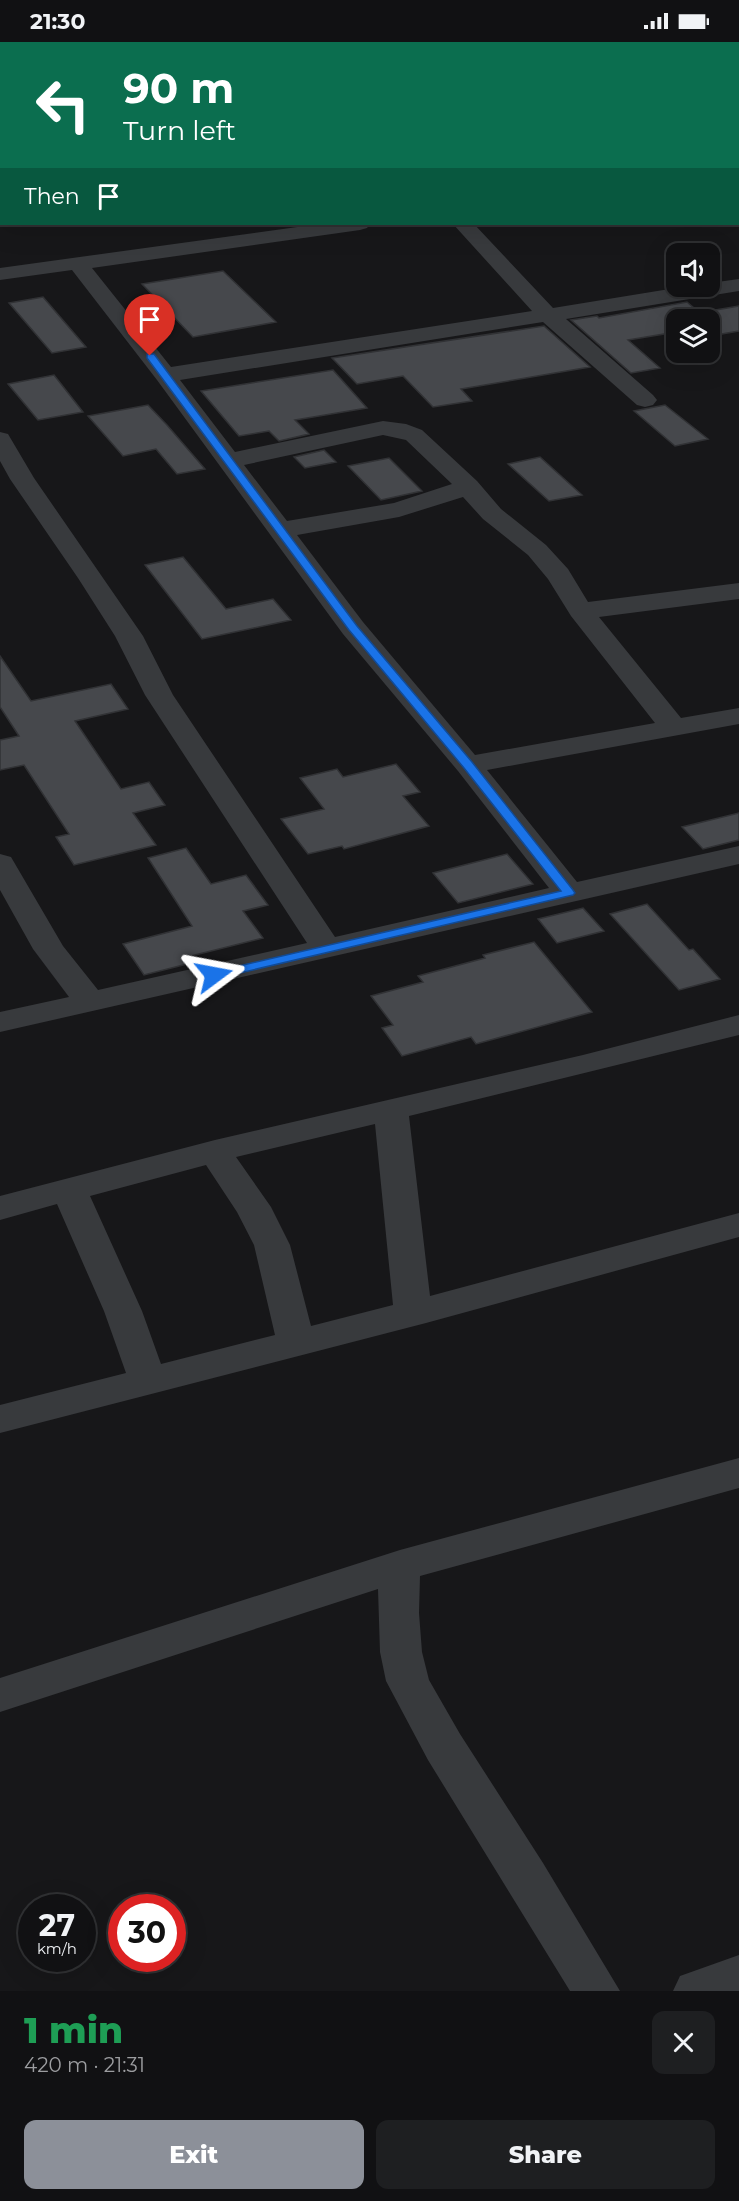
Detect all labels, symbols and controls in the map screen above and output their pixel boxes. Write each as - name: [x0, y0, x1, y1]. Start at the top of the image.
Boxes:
- text: 21:30: [30, 8, 85, 35]
- text: 90 m: [123, 62, 234, 114]
- icon: left: [24, 66, 102, 144]
- text: Turn left: [123, 114, 236, 147]
- icon: arrive: [92, 180, 125, 213]
- text: Then: [24, 183, 80, 210]
- map controls: [666, 243, 720, 363]
- button: sound: [666, 243, 720, 297]
- pin: [124, 294, 175, 356]
- icon: arrive: [133, 303, 166, 336]
- button: layers: [666, 309, 720, 363]
- position arrow: [182, 943, 246, 1007]
- speed limit sign: 30: [108, 1894, 186, 1972]
- text: 27: [39, 1907, 75, 1944]
- text: km/h: [37, 1939, 77, 1958]
- text: 1 min: [24, 2008, 123, 2052]
- button: close: [652, 2011, 715, 2074]
- text: 420 m · 21:31: [24, 2053, 145, 2077]
- button: Exit: [24, 2120, 364, 2189]
- button: Share: [376, 2120, 715, 2189]

